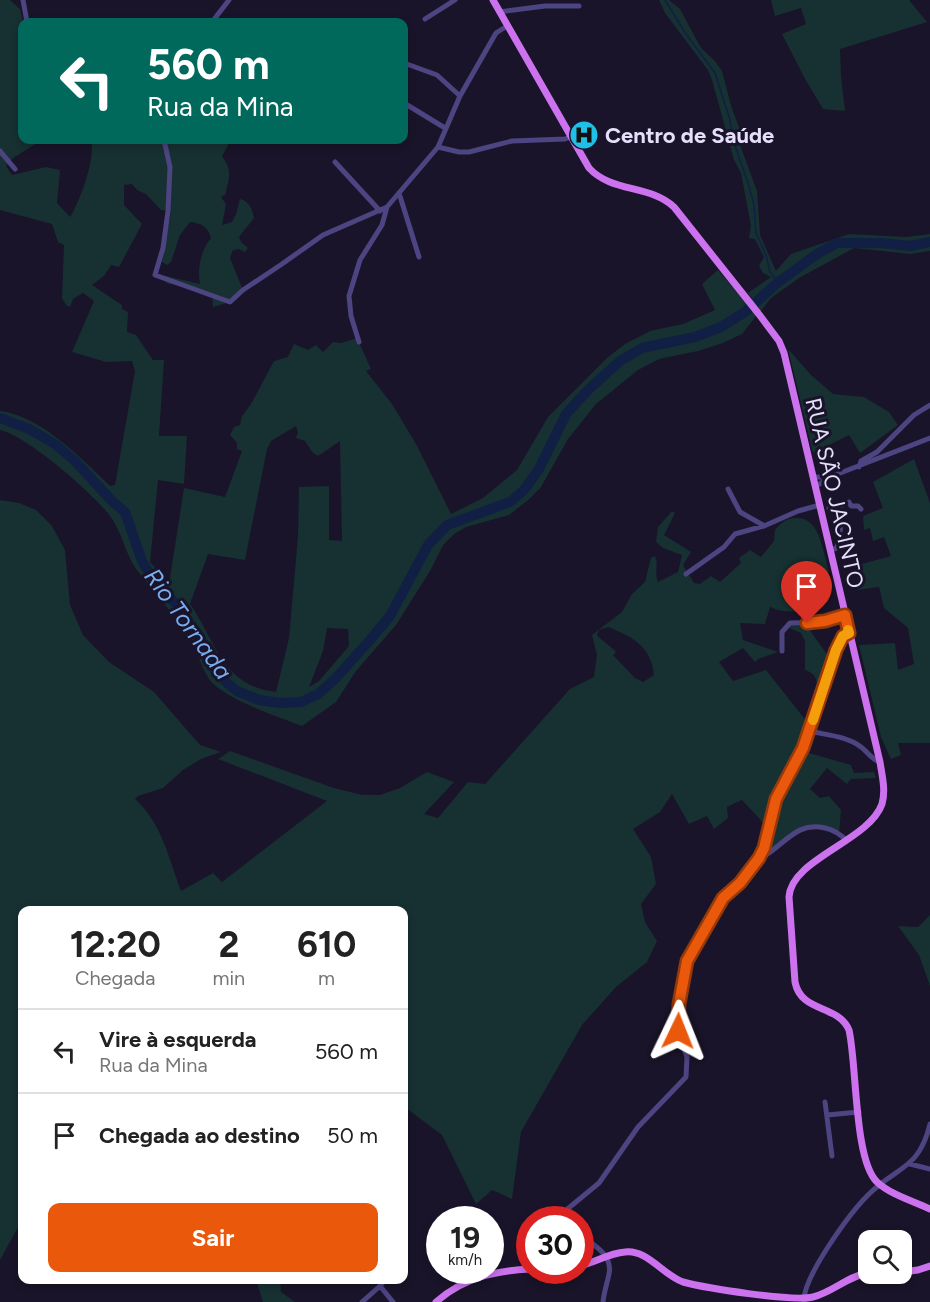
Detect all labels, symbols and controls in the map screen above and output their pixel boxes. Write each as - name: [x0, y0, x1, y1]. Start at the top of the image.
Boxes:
- text: 560 m: [147, 39, 270, 90]
- icon: left: [48, 42, 126, 120]
- text: Rua da Mina: [147, 90, 294, 123]
- hospital icon: Centro de Saúde: [568, 119, 600, 151]
- place label: Centro de Saúde: [605, 122, 774, 149]
- street label: RUA SÃO JACINTO: [799, 395, 870, 591]
- pin: [781, 561, 832, 623]
- water label: Rio Tornada: [138, 563, 238, 685]
- icon: arrive: [790, 570, 823, 603]
- text: 12:20: [70, 923, 161, 966]
- text: 2: [218, 923, 239, 966]
- text: 610: [297, 923, 356, 966]
- text: Chegada: [75, 966, 155, 990]
- text: min: [212, 966, 245, 990]
- text: m: [318, 966, 335, 990]
- position arrow: [646, 999, 710, 1063]
- text: Vire à esquerda: [99, 1026, 257, 1053]
- icon: left: [48, 1035, 81, 1068]
- text: 560 m: [315, 1038, 378, 1065]
- text: Rua da Mina: [99, 1053, 208, 1077]
- icon: arrive: [48, 1119, 81, 1152]
- text: Chegada ao destino: [99, 1122, 300, 1149]
- text: 50 m: [327, 1122, 378, 1149]
- button: Sair: [48, 1203, 378, 1272]
- speed limit sign: 30: [516, 1206, 594, 1284]
- text: 19: [450, 1219, 480, 1256]
- map controls: [858, 1230, 912, 1284]
- button: search: [858, 1230, 912, 1284]
- text: km/h: [448, 1251, 482, 1269]

